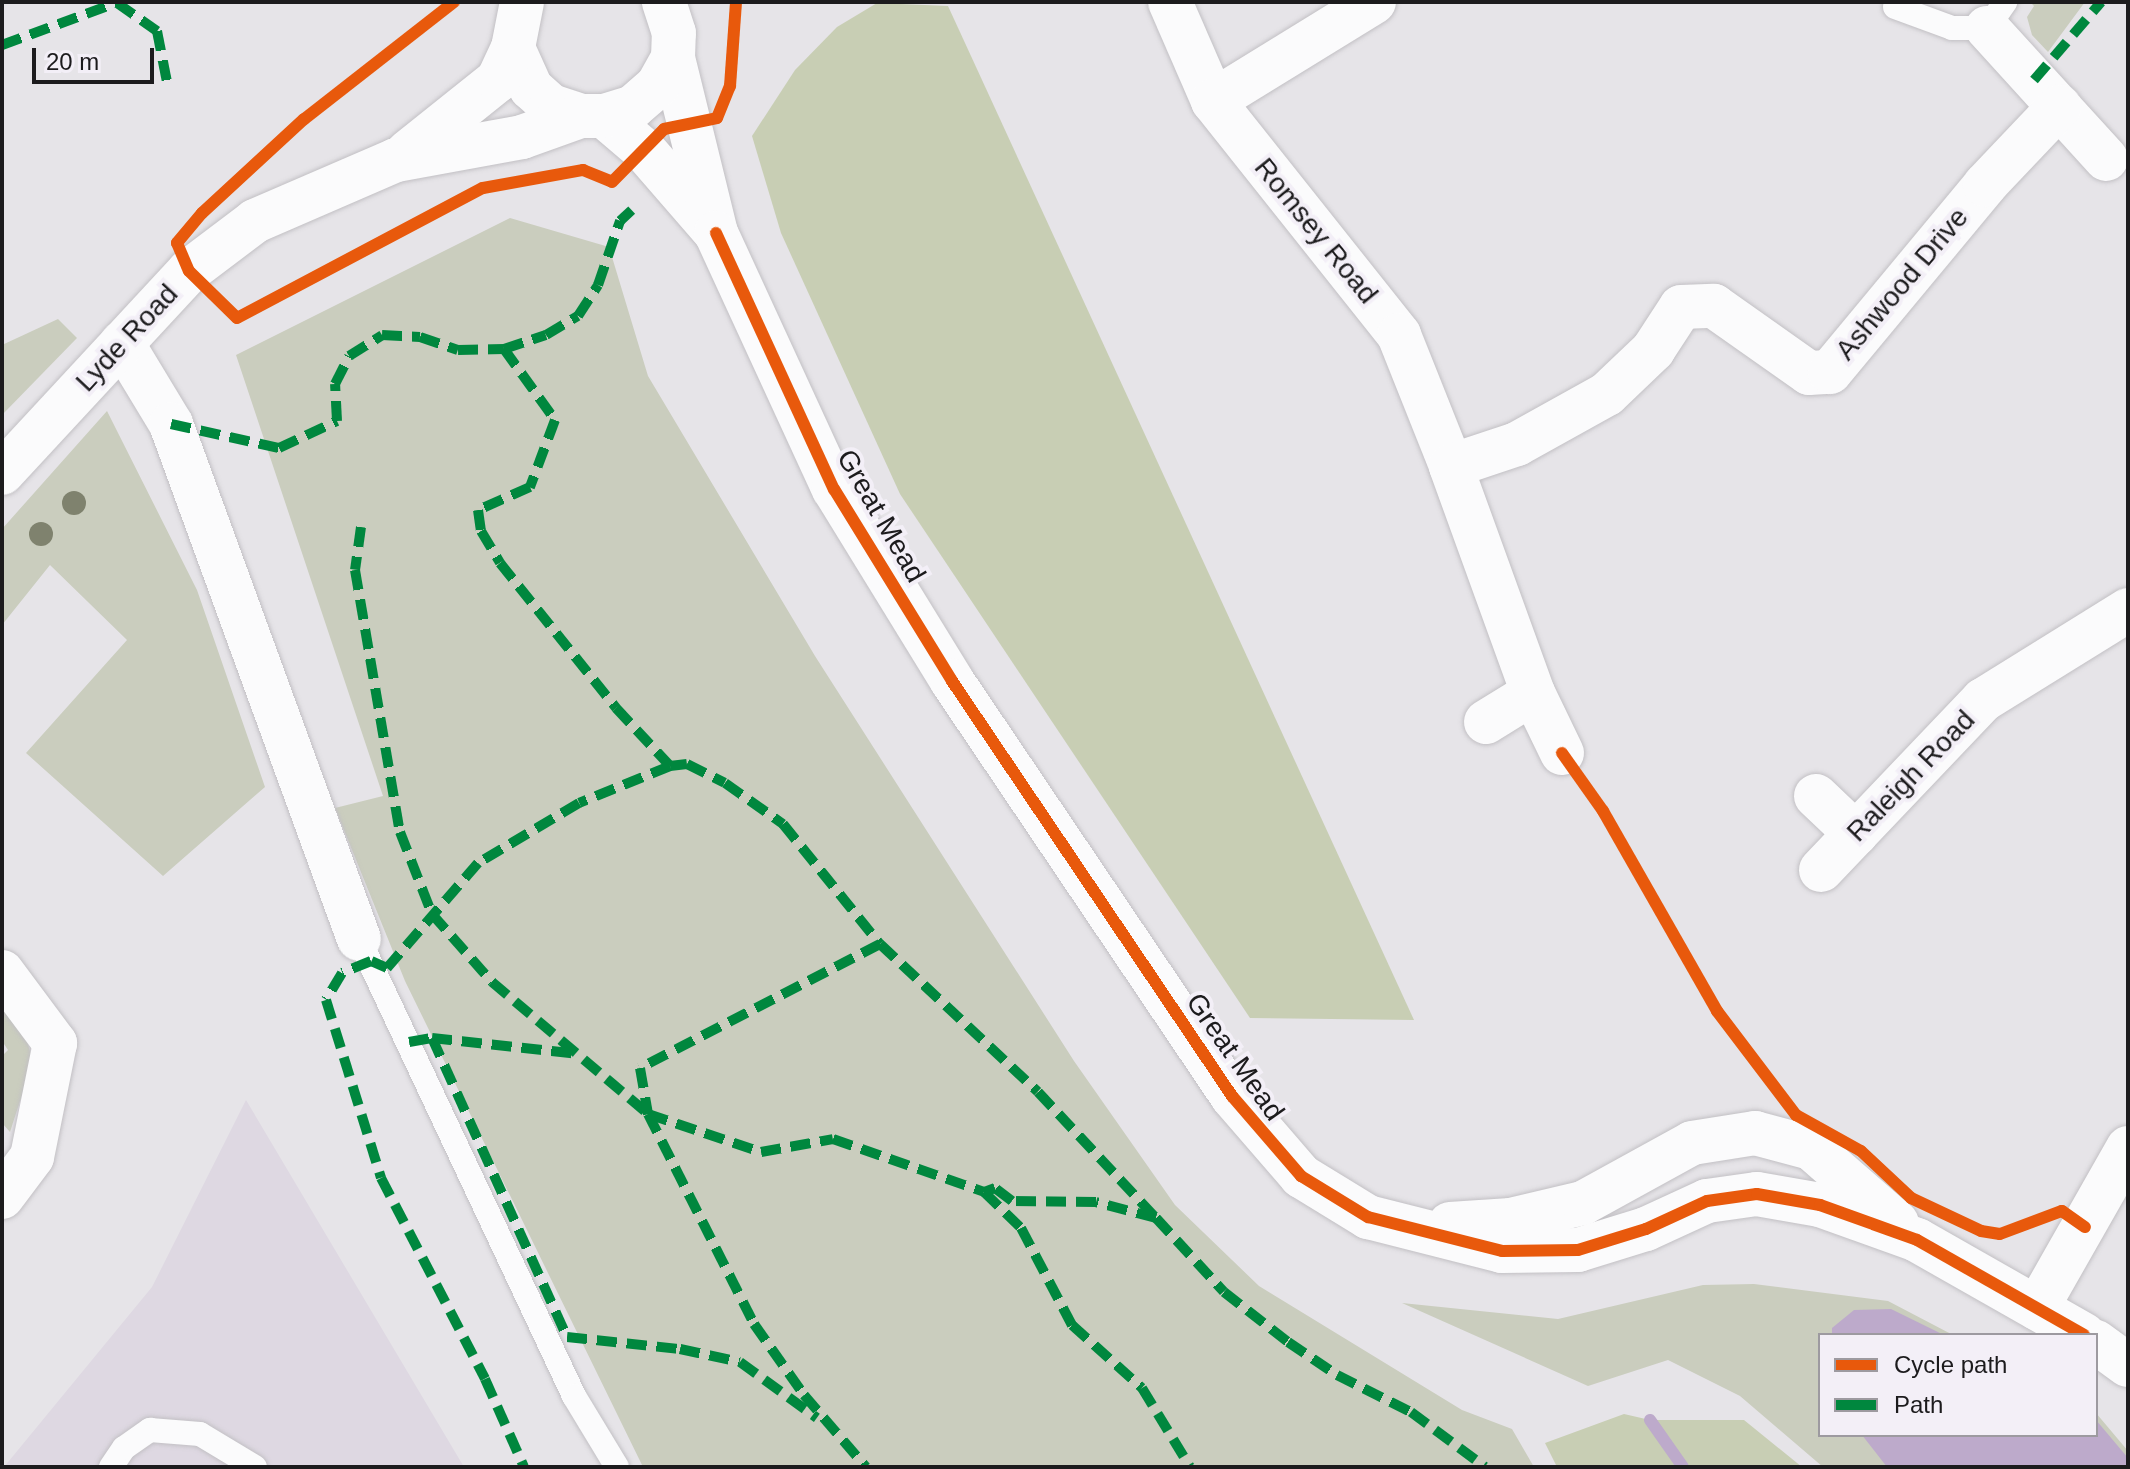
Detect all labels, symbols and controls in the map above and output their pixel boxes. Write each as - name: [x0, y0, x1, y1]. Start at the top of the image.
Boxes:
- scale bar: [36, 32, 158, 82]
- text: 20 m: [46, 48, 99, 75]
- street label: Romsey Road: [1247, 151, 1385, 311]
- street label: Ashwood Drive: [1829, 201, 1975, 367]
- street label: Lyde Road: [69, 277, 185, 399]
- street label: Great Mead: [829, 444, 933, 588]
- street label: Raleigh Road: [1840, 703, 1982, 849]
- street label: Great Mead: [1179, 987, 1291, 1127]
- legend: [1818, 1333, 2098, 1437]
- text: Cycle path: [1894, 1351, 2007, 1378]
- text: Path: [1894, 1391, 1943, 1418]

